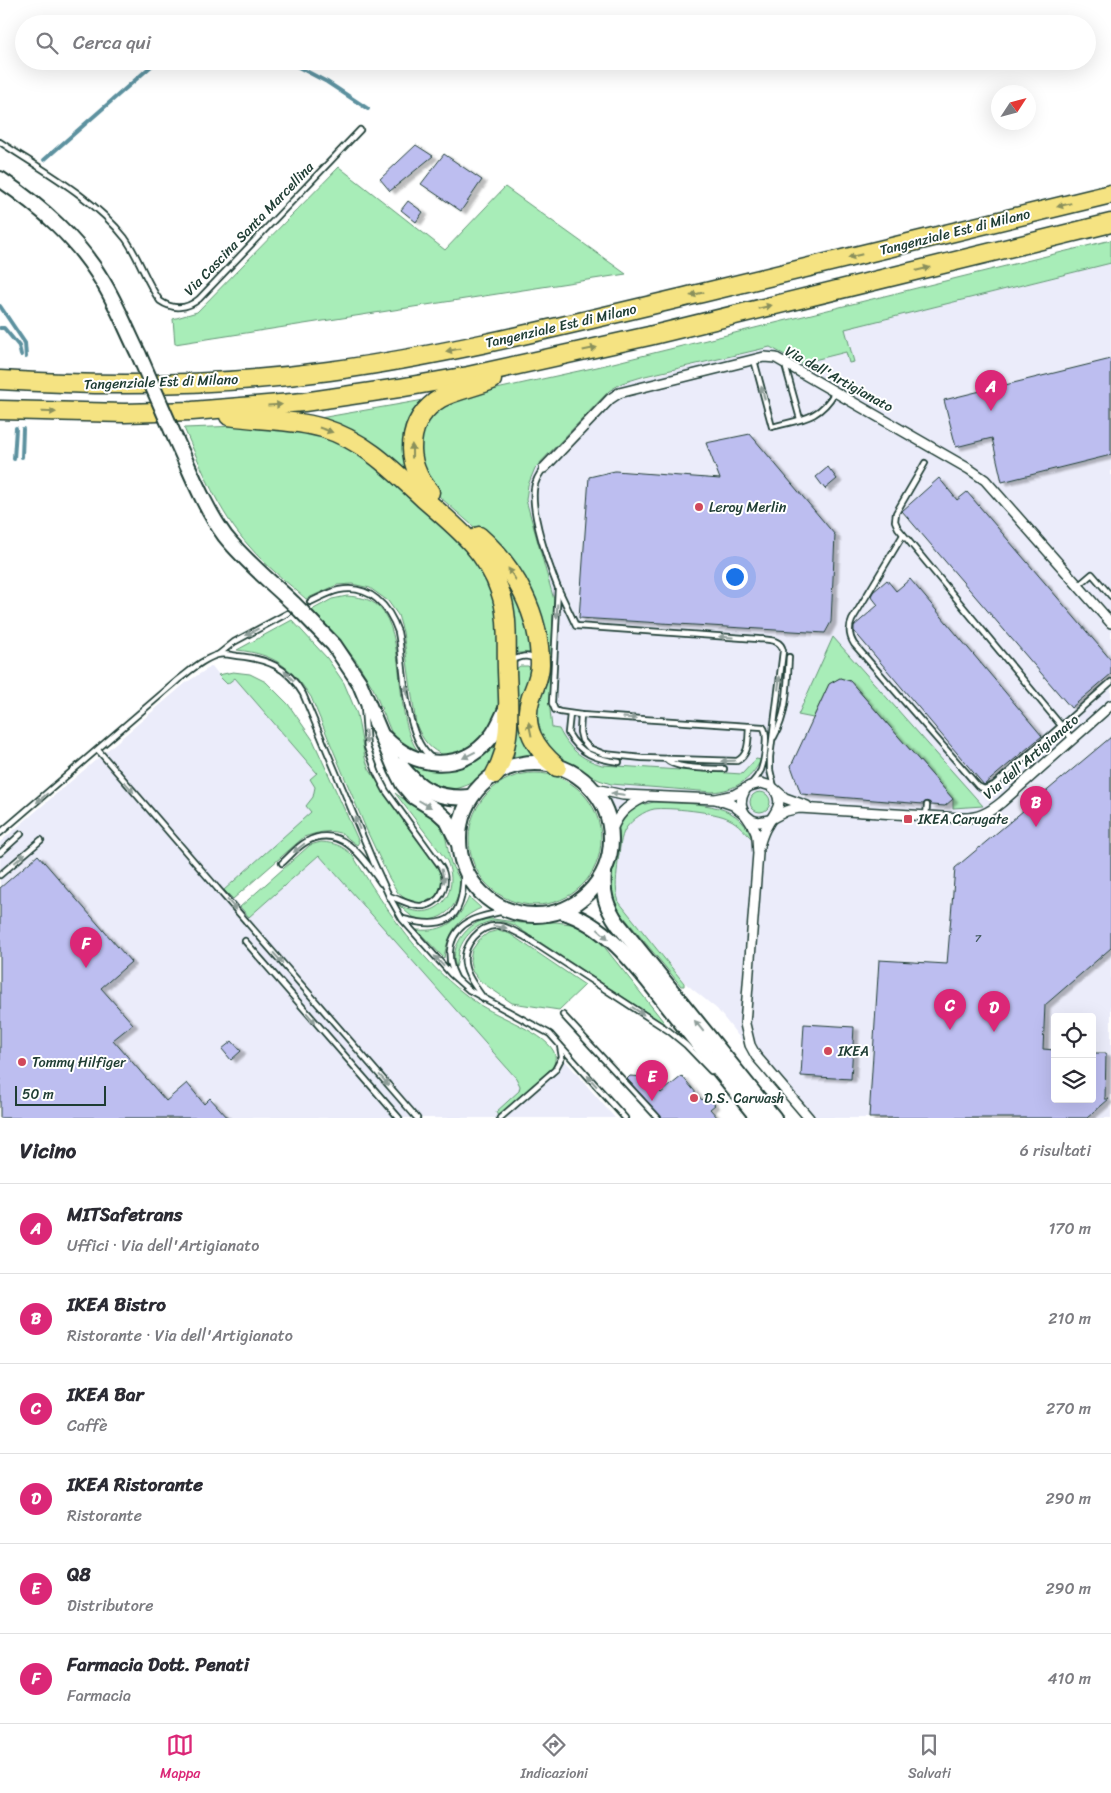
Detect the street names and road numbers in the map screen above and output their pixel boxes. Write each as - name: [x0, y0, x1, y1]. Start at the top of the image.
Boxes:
- street label: Via Cascina Santa Marcellina: [178, 155, 321, 302]
- street label: Tangenziale Est di Milano: [877, 201, 1033, 263]
- street label: Tangenziale Est di Milano: [483, 296, 639, 356]
- street label: Via dell'Artigianato: [780, 339, 898, 419]
- street label: Tangenziale Est di Milano: [83, 367, 239, 397]
- street label: Via dell'Artigianato: [977, 708, 1085, 806]

